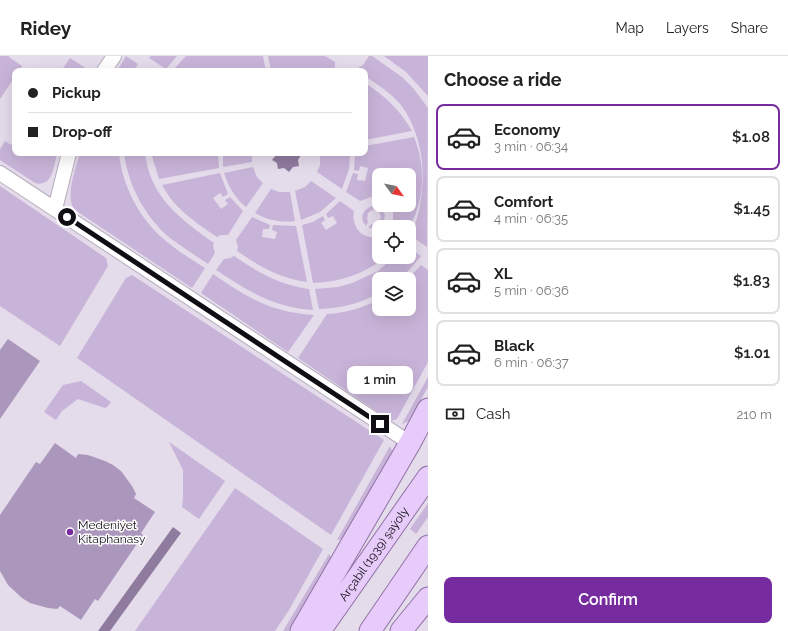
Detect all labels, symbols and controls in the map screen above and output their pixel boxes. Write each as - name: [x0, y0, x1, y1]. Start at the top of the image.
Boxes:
- text: Ridey: [20, 17, 71, 39]
- text: Map: [616, 20, 644, 36]
- text: Layers: [666, 20, 709, 36]
- text: Share: [731, 20, 768, 36]
- text: Choose a ride: [444, 69, 562, 90]
- text: Pickup: [52, 84, 101, 102]
- icon: car: [446, 119, 482, 155]
- text: Economy: [494, 121, 561, 139]
- text: Drop-off: [52, 123, 112, 141]
- text: $1.08: [732, 128, 770, 146]
- text: 3 min · 06:34: [494, 139, 568, 154]
- north arrow: [372, 168, 416, 212]
- map controls: [372, 168, 416, 316]
- icon: car: [446, 191, 482, 227]
- text: Comfort: [494, 193, 553, 211]
- text: $1.45: [734, 200, 770, 218]
- route start: [58, 208, 76, 226]
- text: 4 min · 06:35: [494, 211, 568, 226]
- button: locate: [372, 220, 416, 264]
- icon: car: [446, 263, 482, 299]
- text: XL: [494, 265, 512, 283]
- button: layers: [372, 272, 416, 316]
- text: $1.83: [733, 272, 770, 290]
- text: 5 min · 06:36: [494, 283, 569, 298]
- icon: car: [446, 335, 482, 371]
- text: Black: [494, 337, 534, 355]
- text: $1.01: [734, 344, 770, 362]
- text: 6 min · 06:37: [494, 355, 569, 370]
- callout: 1 min: [347, 366, 413, 394]
- text: 1 min: [364, 372, 396, 387]
- icon: cash: [444, 403, 466, 425]
- text: Cash: [476, 405, 510, 423]
- text: 210 m: [736, 407, 772, 422]
- route end: [371, 415, 389, 433]
- street label: Arçabil (1939) şaýoly: [336, 504, 412, 604]
- place label: Medeniýet Kitaphanasy: [78, 518, 146, 546]
- marker: Medeniýet Kitaphanasy: [65, 527, 75, 537]
- button: Confirm: [444, 577, 772, 623]

